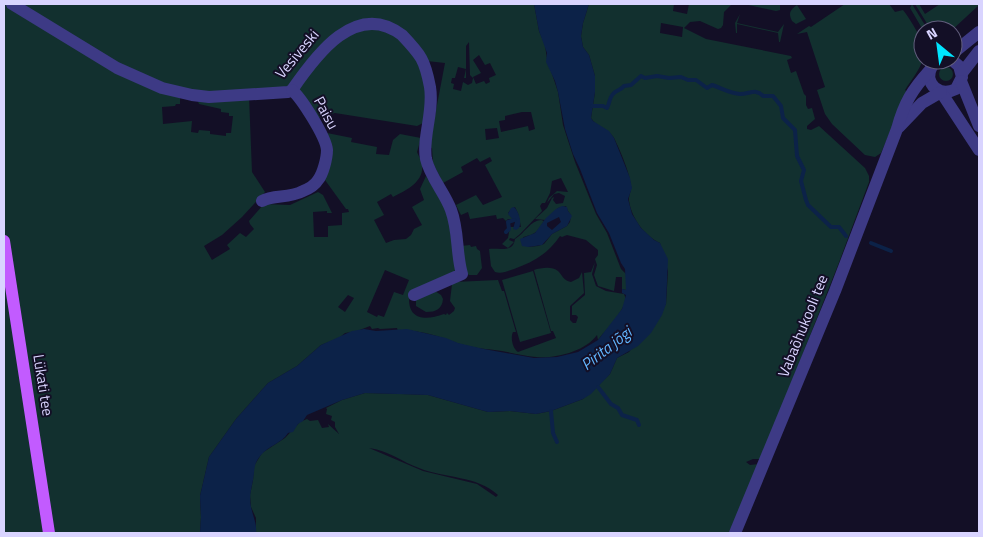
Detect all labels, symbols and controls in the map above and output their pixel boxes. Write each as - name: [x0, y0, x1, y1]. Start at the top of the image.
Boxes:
- north arrow: [913, 20, 963, 70]
- text: N: [922, 22, 941, 45]
- street label: Vesiveski: [269, 24, 324, 83]
- street label: Paisu: [308, 92, 345, 133]
- street label: Vabaõhukooli tee: [772, 271, 834, 380]
- water label: Pirita jõgi: [575, 319, 638, 376]
- street label: Lükati tee: [27, 353, 60, 417]

